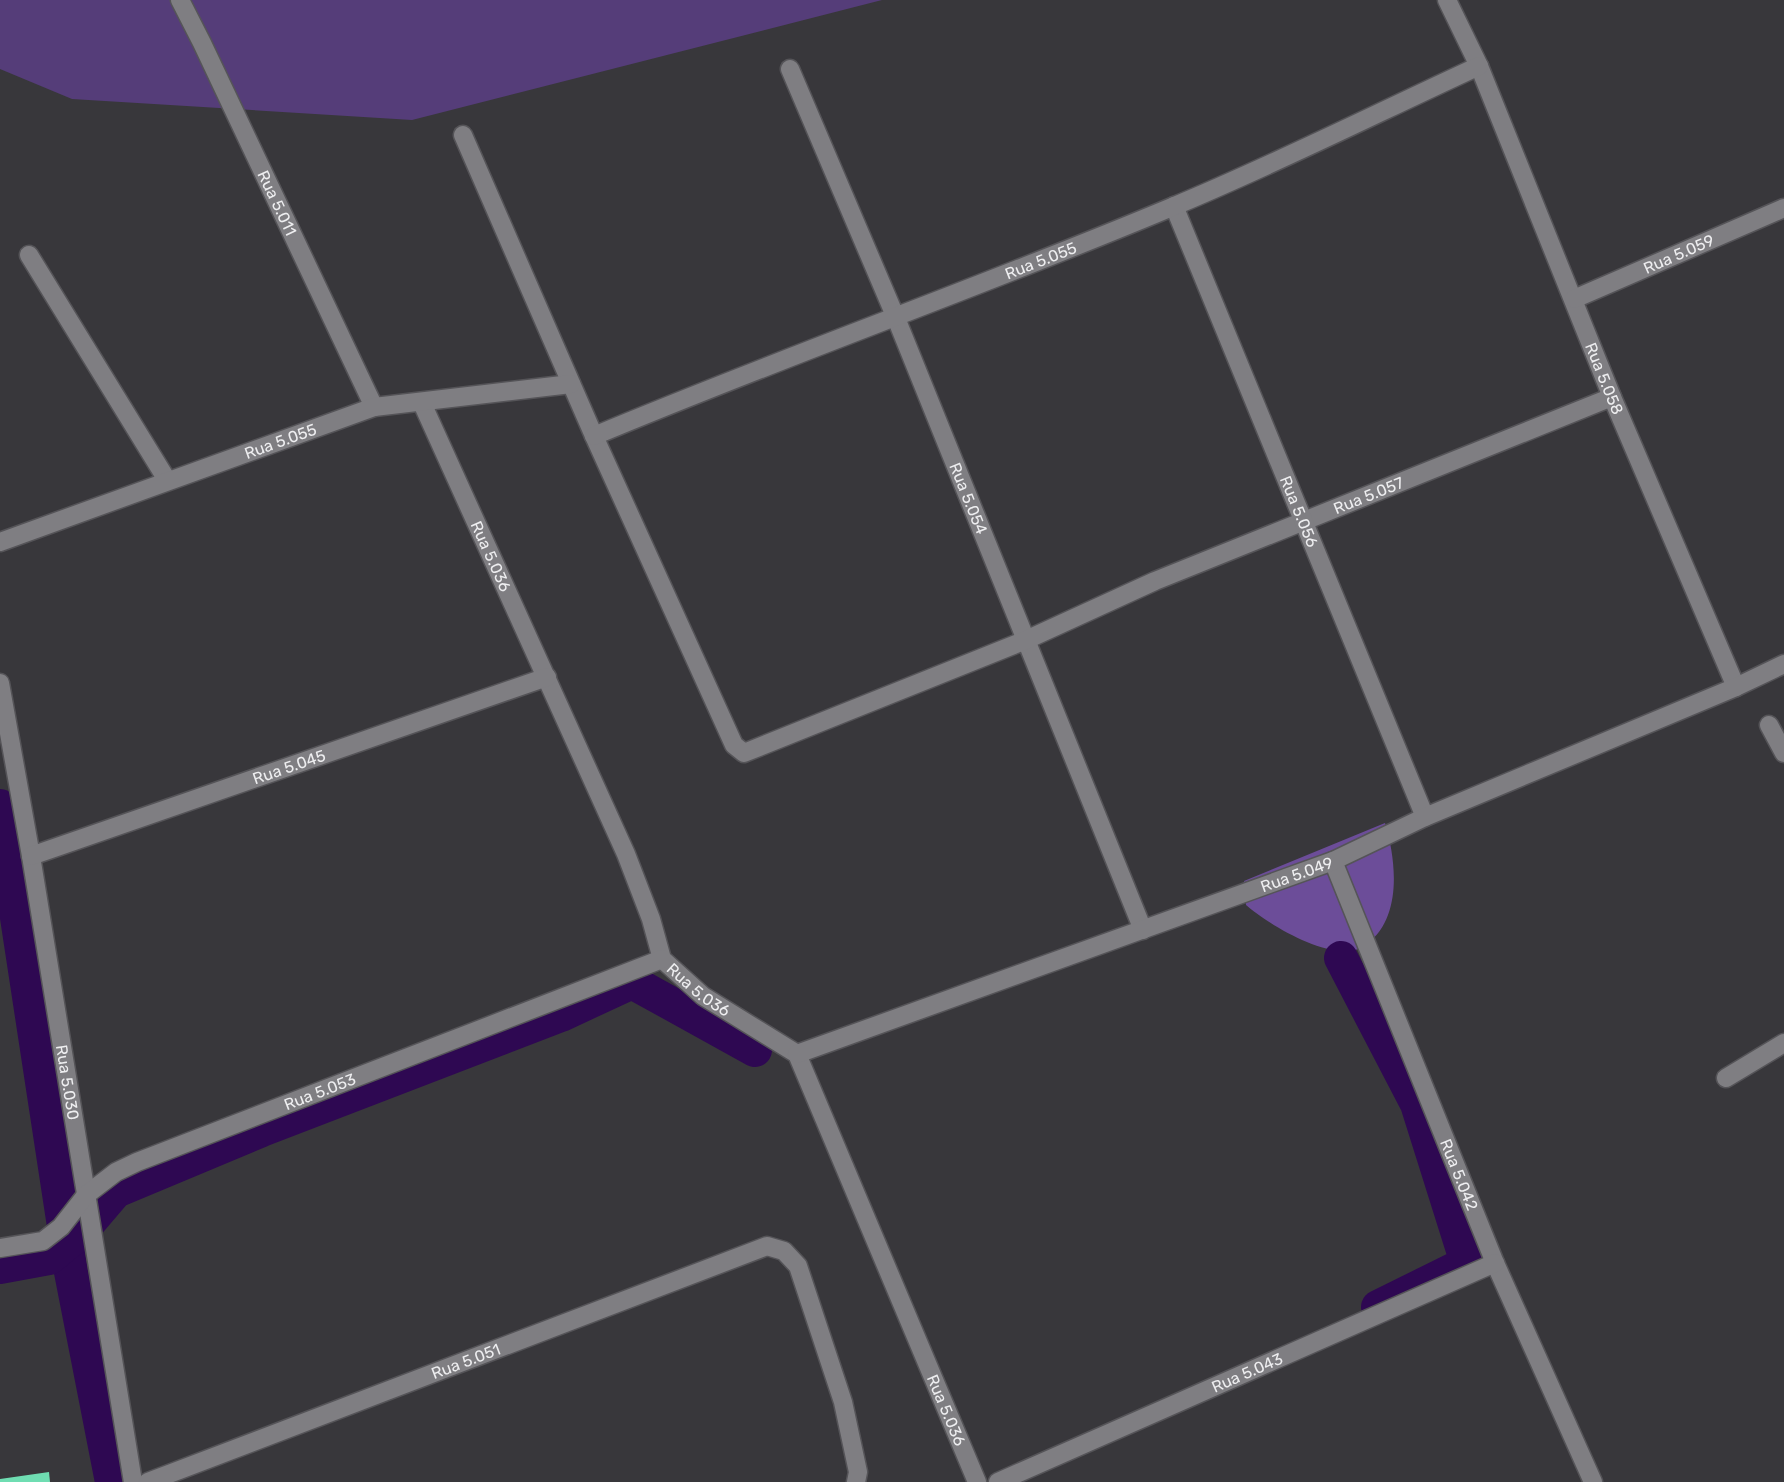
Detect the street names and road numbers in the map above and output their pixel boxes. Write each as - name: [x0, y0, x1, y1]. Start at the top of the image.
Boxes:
- street label: Rua 5.011: [254, 167, 301, 239]
- street label: Rua 5.059: [1640, 230, 1717, 278]
- street label: Rua 5.055: [1002, 238, 1079, 283]
- street label: Rua 5.058: [1581, 340, 1627, 417]
- street label: Rua 5.055: [242, 420, 319, 463]
- street label: Rua 5.054: [945, 460, 991, 537]
- street label: Rua 5.056: [1276, 473, 1322, 550]
- street label: Rua 5.057: [1331, 473, 1406, 518]
- street label: Rua 5.036: [467, 518, 515, 595]
- street label: Rua 5.045: [250, 746, 328, 788]
- street label: Rua 5.049: [1258, 853, 1336, 896]
- street label: Rua 5.036: [663, 959, 734, 1021]
- street label: Rua 5.030: [52, 1043, 83, 1121]
- street label: Rua 5.053: [281, 1069, 359, 1114]
- street label: Rua 5.042: [1436, 1136, 1482, 1213]
- street label: Rua 5.051: [429, 1340, 503, 1383]
- street label: Rua 5.043: [1209, 1349, 1286, 1397]
- street label: Rua 5.036: [923, 1372, 970, 1449]

